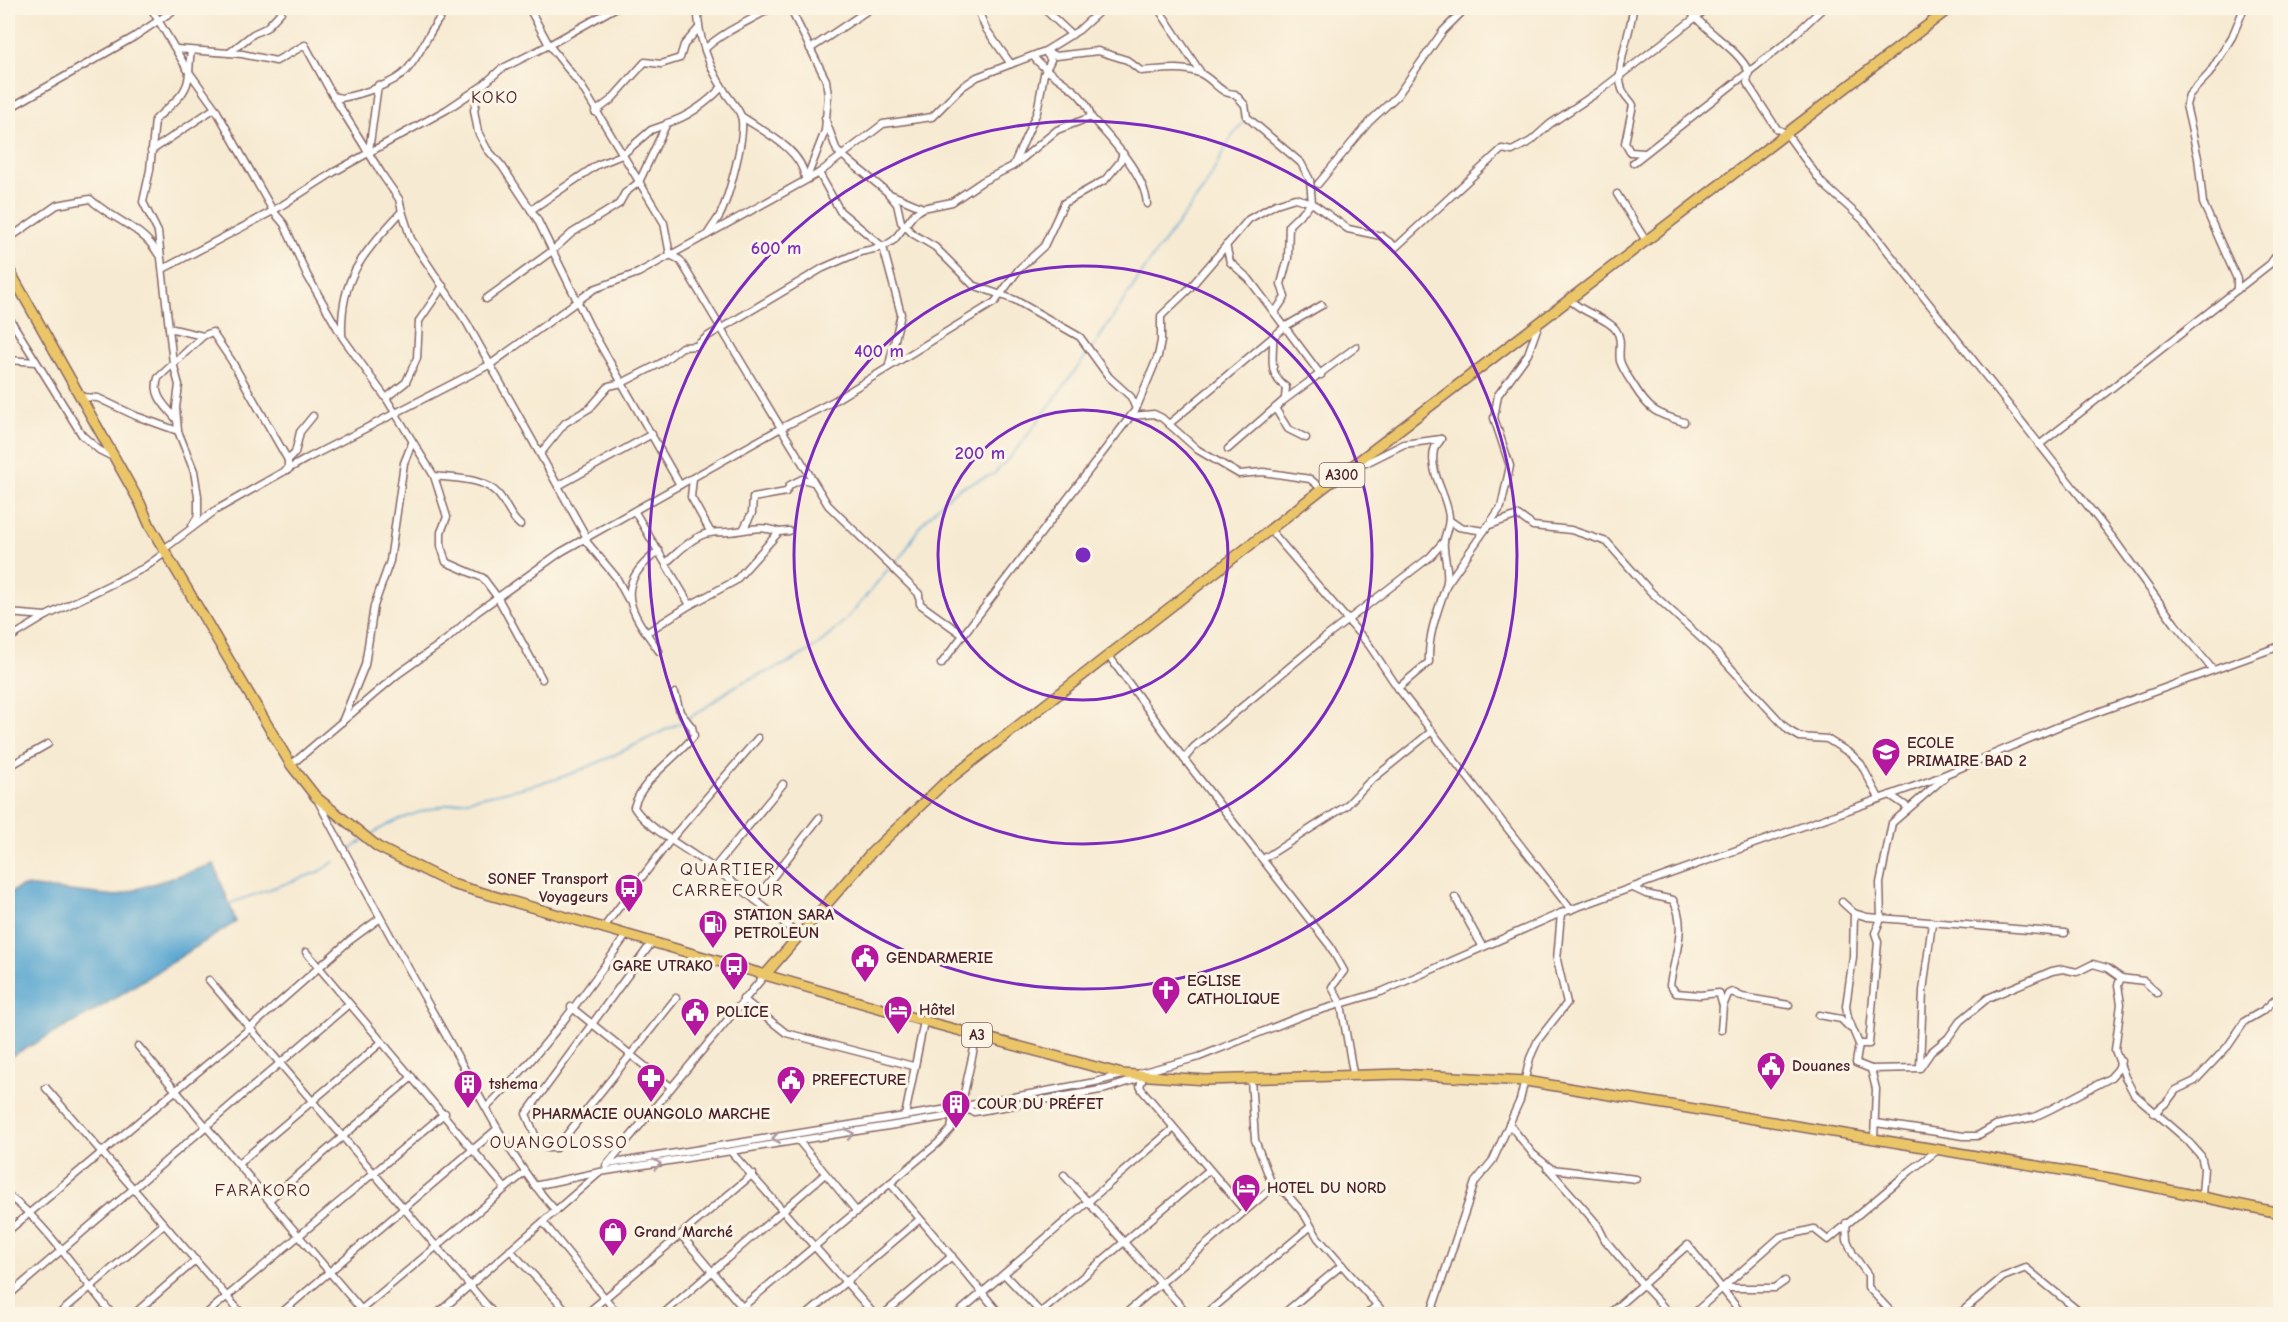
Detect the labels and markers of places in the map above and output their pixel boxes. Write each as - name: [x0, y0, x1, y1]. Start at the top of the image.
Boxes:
- centre of rings: [1073, 545, 1093, 565]
- place label: ECOLE PRIMAIRE BAD 2: [1907, 734, 2027, 770]
- school or university icon: ECOLE PRIMAIRE BAD 2: [1870, 736, 1902, 778]
- place label: SONEF Transport Voyageurs: [488, 870, 609, 906]
- bus stop icon: SONEF Transport Voyageurs: [613, 872, 645, 914]
- place label: STATION SARA PETROLEUN: [734, 906, 834, 942]
- fuel station icon: STATION SARA PETROLEUN: [697, 908, 729, 950]
- public building icon: GENDARMERIE: [849, 942, 881, 984]
- place label: GENDARMERIE: [886, 949, 993, 967]
- bus stop icon: GARE UTRAKO: [718, 950, 750, 992]
- place label: GARE UTRAKO: [613, 957, 713, 975]
- place label: EGLISE CATHOLIQUE: [1187, 972, 1280, 1008]
- church icon: EGLISE CATHOLIQUE: [1150, 974, 1182, 1016]
- hotel icon: Hôtel: [882, 994, 914, 1036]
- public building icon: POLICE: [679, 996, 711, 1038]
- place label: Hôtel: [919, 1001, 955, 1019]
- place label: POLICE: [716, 1003, 769, 1021]
- public building icon: Douanes: [1755, 1050, 1787, 1092]
- place label: Douanes: [1792, 1057, 1850, 1075]
- pharmacy icon: PHARMACIE OUANGOLO MARCHE: [635, 1062, 667, 1104]
- public building icon: PREFECTURE: [775, 1064, 807, 1106]
- building icon: tshema: [452, 1068, 484, 1110]
- place label: PREFECTURE: [812, 1071, 906, 1089]
- place label: tshema: [488, 1075, 538, 1093]
- building icon: COUR DU PRÉFET: [940, 1088, 972, 1130]
- place label: COUR DU PRÉFET: [977, 1094, 1104, 1113]
- place label: PHARMACIE OUANGOLO MARCHE: [532, 1105, 770, 1123]
- hotel icon: HOTEL DU NORD: [1230, 1172, 1262, 1214]
- place label: HOTEL DU NORD: [1267, 1179, 1386, 1197]
- shop icon: Grand Marché: [597, 1216, 629, 1258]
- place label: Grand Marché: [634, 1223, 733, 1241]

